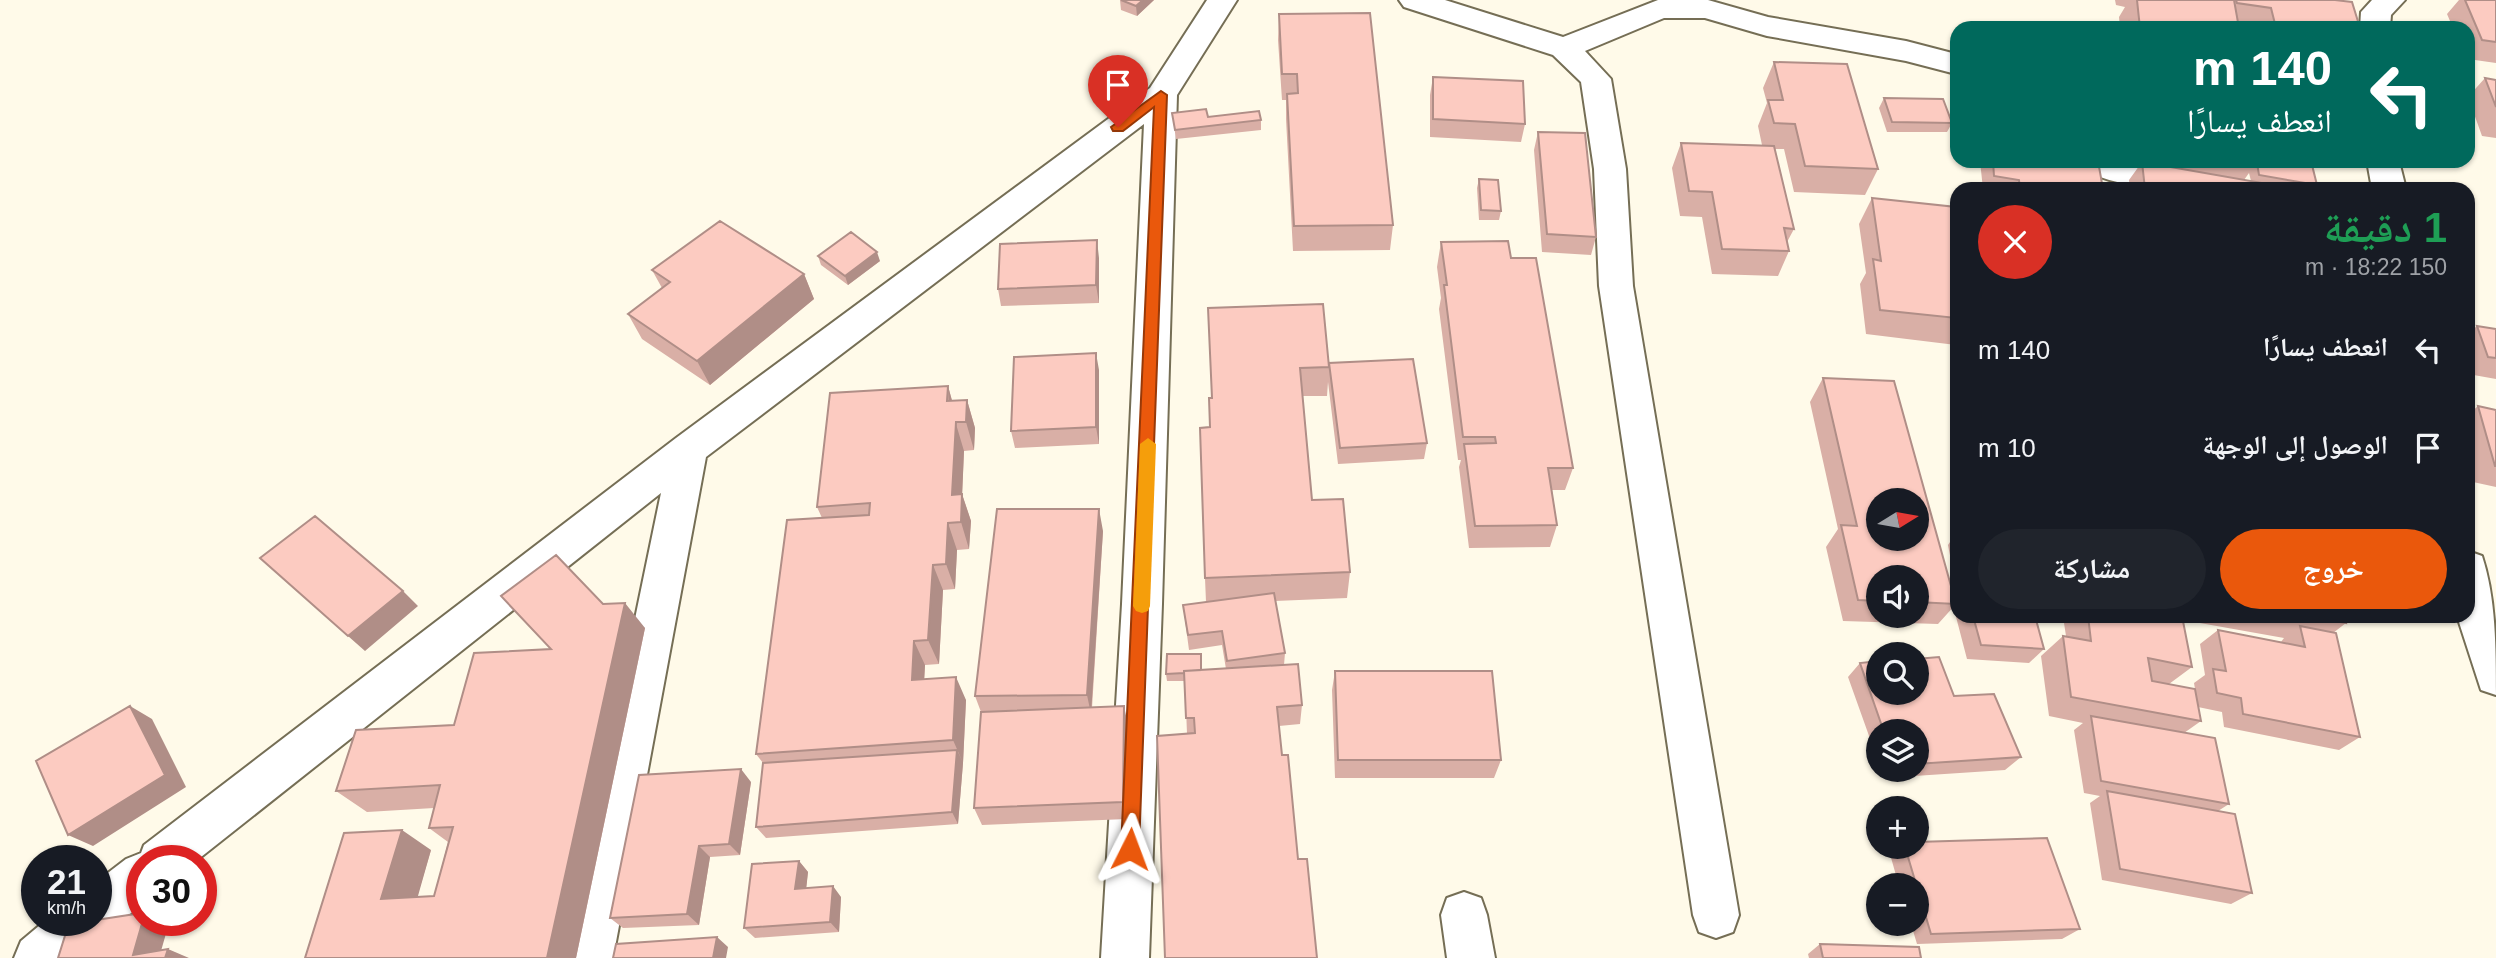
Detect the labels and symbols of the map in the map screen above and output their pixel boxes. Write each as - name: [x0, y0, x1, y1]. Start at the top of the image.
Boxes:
- pin: [1088, 55, 1148, 127]
- north arrow: [1866, 488, 1928, 551]
- position arrow: [1093, 812, 1167, 886]
- speed limit sign: 30: [126, 845, 217, 936]

